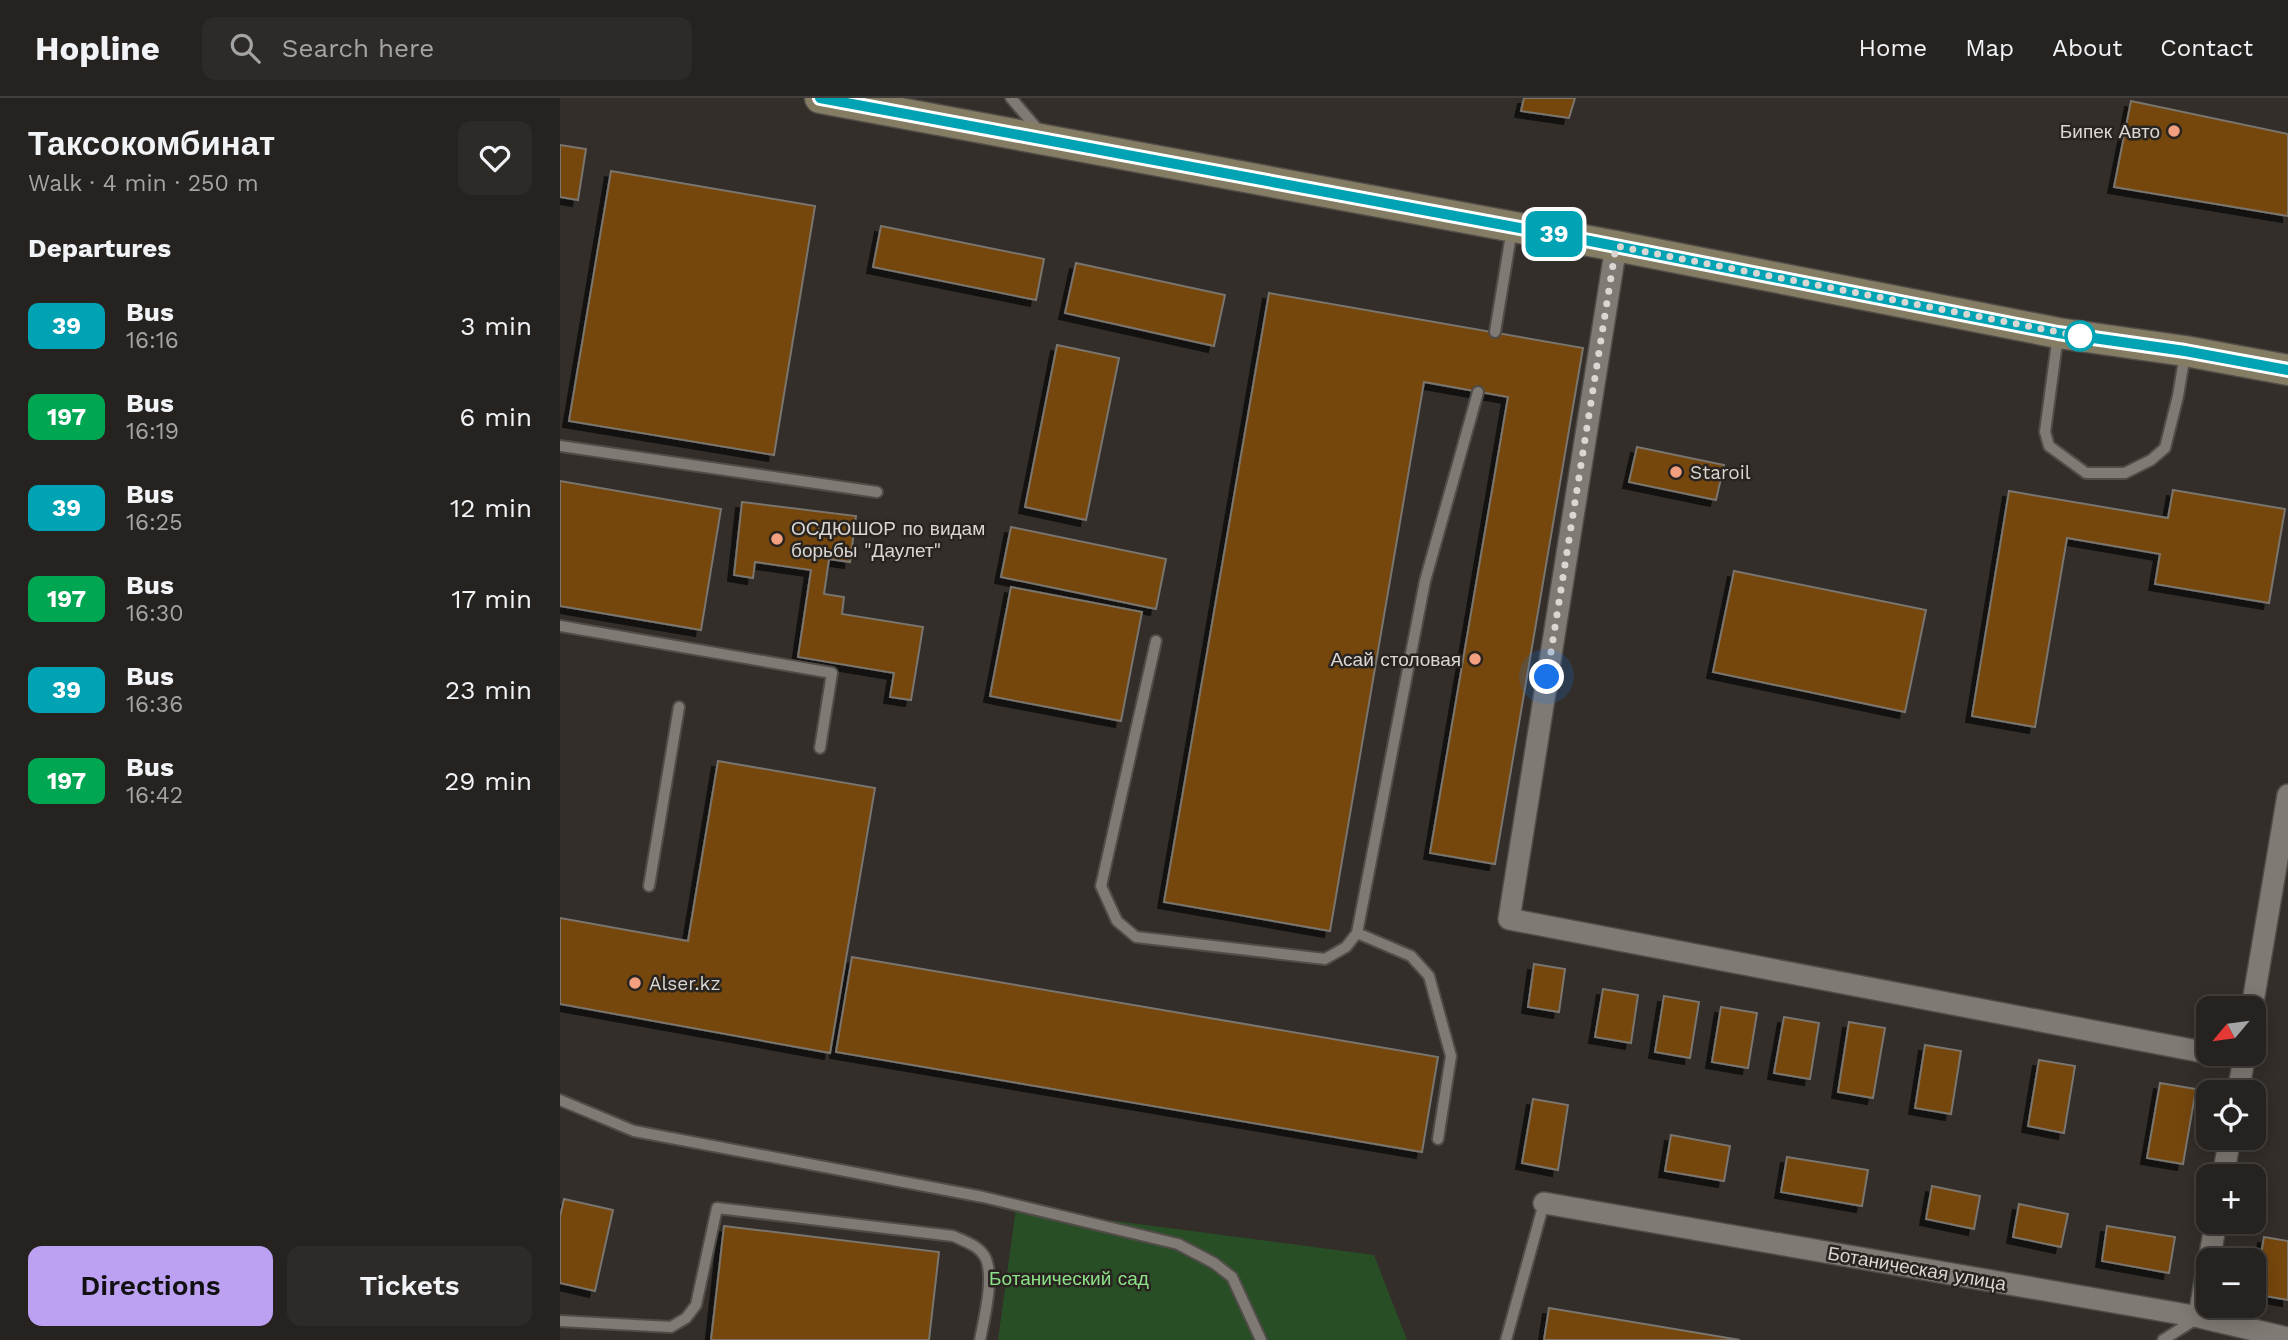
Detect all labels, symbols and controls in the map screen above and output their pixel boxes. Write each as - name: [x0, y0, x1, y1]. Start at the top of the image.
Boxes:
- search box: [202, 17, 692, 80]
- text: Hopline: [35, 29, 160, 68]
- icon: search: [226, 29, 264, 67]
- text: Search here: [282, 33, 434, 63]
- text: Home: [1859, 34, 1927, 62]
- text: Map: [1965, 34, 2014, 62]
- text: About: [2052, 34, 2122, 62]
- text: Contact: [2160, 34, 2253, 62]
- place label: Бипек Авто: [2060, 120, 2160, 143]
- button: heart: [458, 121, 532, 195]
- marker: Бипек Авто: [2166, 123, 2182, 139]
- text: Таксокомбинат: [28, 124, 275, 163]
- text: Walk · 4 min · 250 m: [28, 170, 259, 197]
- line badge: 39: [1522, 211, 1586, 257]
- text: 39: [1539, 220, 1569, 248]
- text: Departures: [28, 233, 171, 263]
- text: Bus: [126, 297, 174, 327]
- text: 3 min: [460, 311, 532, 341]
- text: 39: [52, 312, 81, 340]
- unlabelled marker: [2065, 321, 2095, 351]
- text: 16:16: [126, 327, 179, 354]
- text: Bus: [126, 388, 174, 418]
- text: 6 min: [460, 402, 532, 432]
- text: 197: [47, 403, 86, 431]
- text: 16:19: [126, 418, 179, 445]
- place label: Staroil: [1690, 461, 1751, 484]
- marker: Staroil: [1668, 464, 1684, 480]
- text: Bus: [126, 479, 174, 509]
- text: 12 min: [450, 493, 532, 523]
- text: 39: [52, 494, 81, 522]
- text: 16:25: [126, 509, 183, 536]
- place label: ОСДЮШОР по видам борьбы "Даулет": [791, 517, 985, 562]
- marker: ОСДЮШОР по видам борьбы "Даулет": [769, 531, 785, 547]
- text: Bus: [126, 570, 174, 600]
- text: 17 min: [451, 584, 532, 614]
- text: 197: [47, 585, 86, 613]
- text: 16:30: [126, 600, 183, 627]
- place label: Асай столовая: [1330, 648, 1461, 671]
- marker: Асай столовая: [1467, 651, 1483, 667]
- your location: [1529, 659, 1564, 694]
- text: Bus: [126, 661, 174, 691]
- text: 23 min: [445, 675, 532, 705]
- text: 39: [52, 676, 81, 704]
- text: 16:36: [126, 691, 183, 718]
- text: Bus: [126, 752, 174, 782]
- text: 29 min: [444, 766, 532, 796]
- text: 197: [47, 767, 86, 795]
- text: 16:42: [126, 782, 183, 809]
- place label: Alser.kz: [649, 972, 721, 995]
- marker: Alser.kz: [627, 975, 643, 991]
- north arrow: [2196, 996, 2266, 1066]
- map controls: [2196, 996, 2266, 1318]
- button: locate: [2196, 1080, 2266, 1150]
- button: +: [2196, 1164, 2266, 1234]
- street label: Ботаническая улица: [1826, 1241, 2008, 1296]
- button: Directions: [28, 1246, 273, 1326]
- button: Tickets: [287, 1246, 532, 1326]
- button: −: [2196, 1248, 2266, 1318]
- park label: Ботанический сад: [989, 1267, 1149, 1290]

